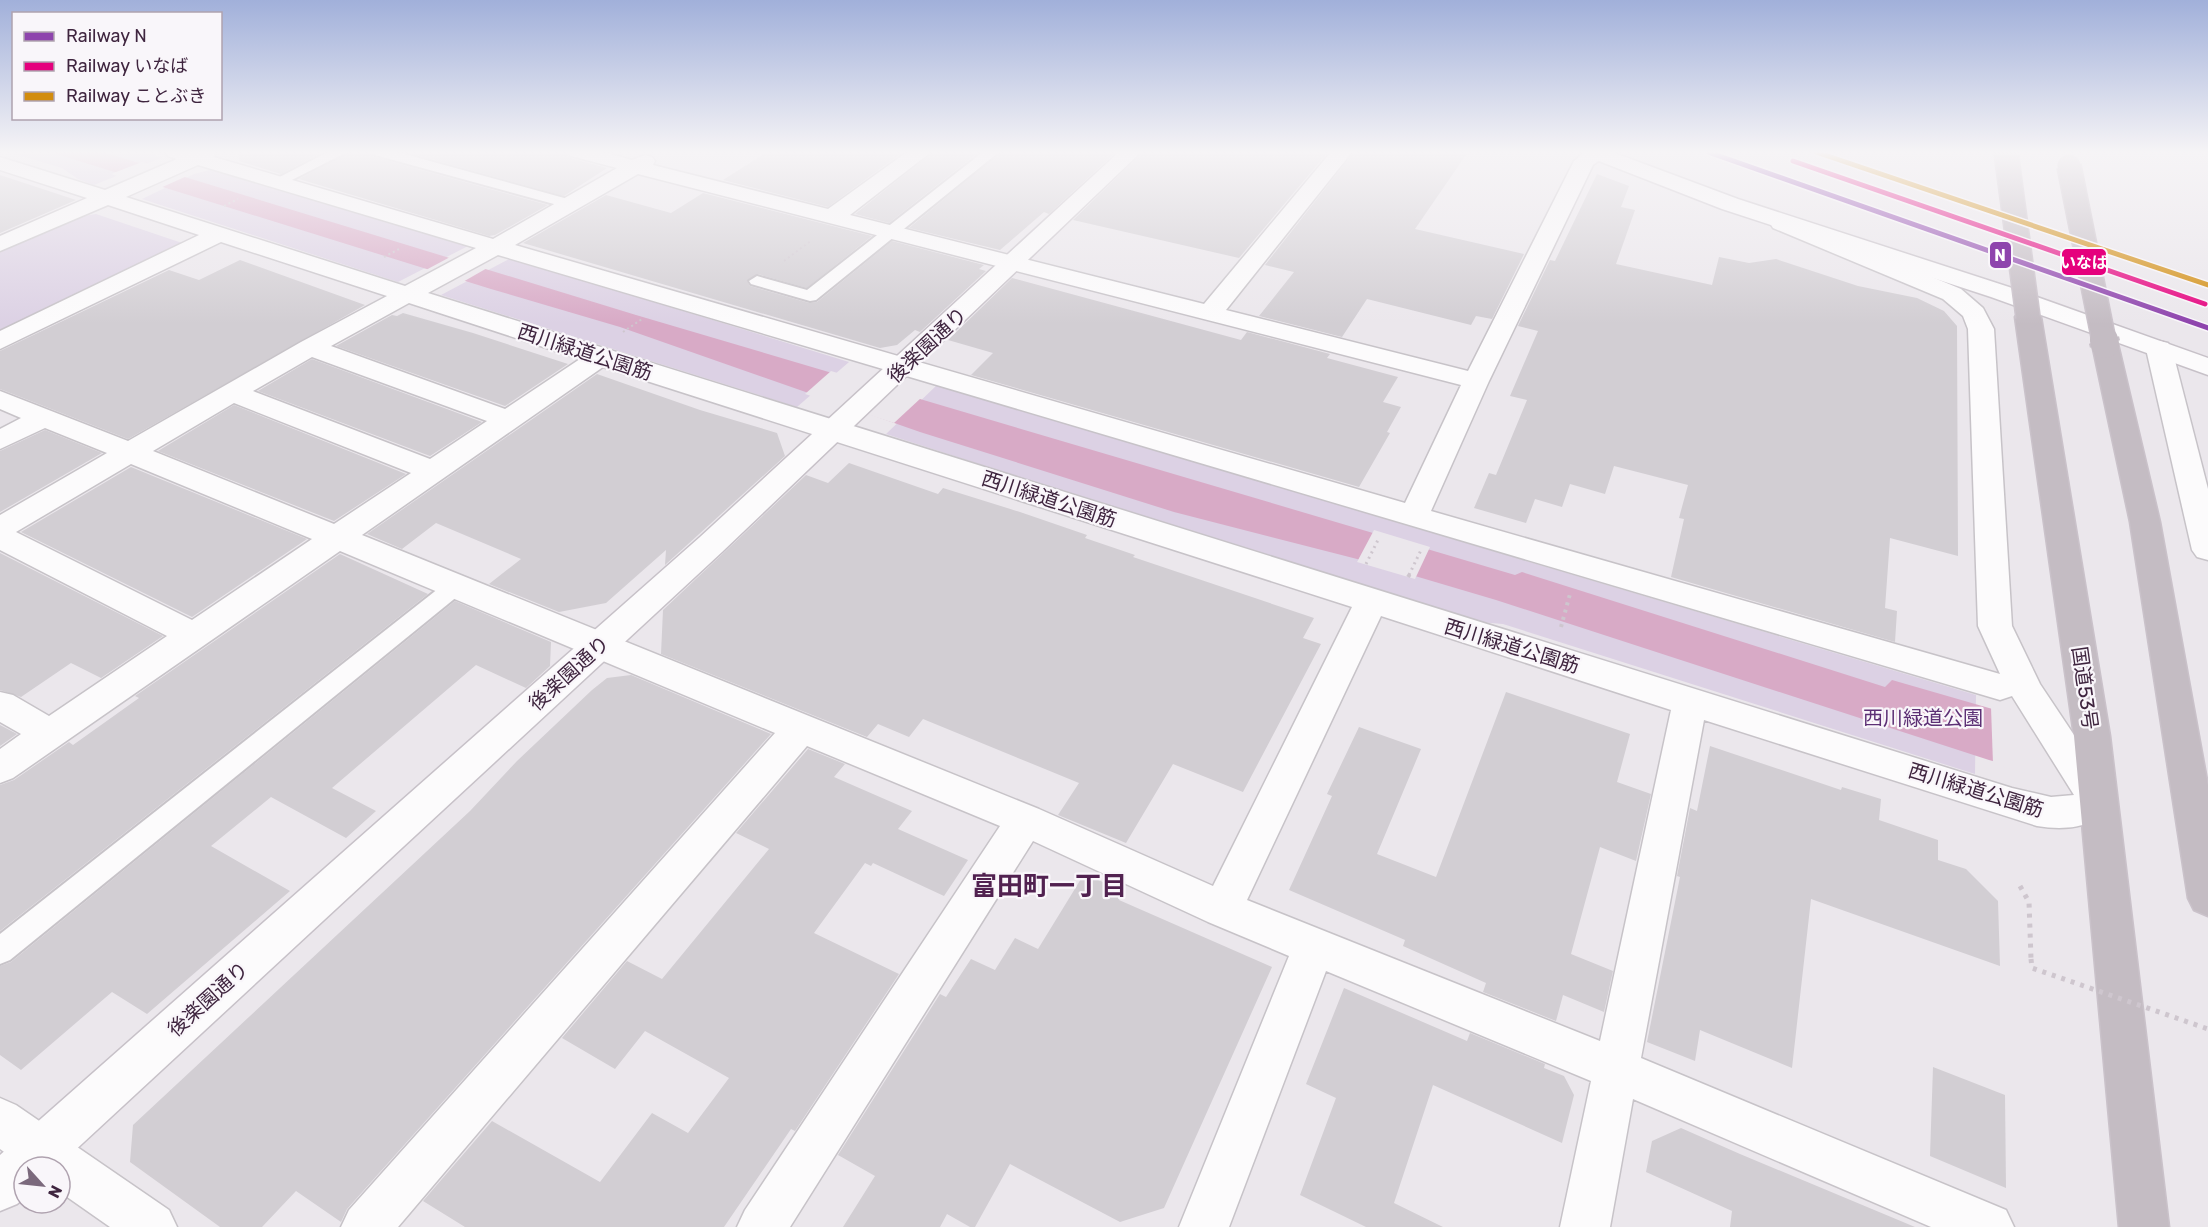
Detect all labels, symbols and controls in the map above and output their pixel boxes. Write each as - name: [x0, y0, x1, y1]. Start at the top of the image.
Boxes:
- legend: [12, 12, 222, 120]
- text: Railway N: [66, 25, 147, 47]
- text: Railway いなば: [66, 55, 188, 77]
- text: Railway ことぶき: [66, 85, 206, 107]
- line badge: N: [1989, 241, 2012, 269]
- text: N: [1994, 246, 2006, 265]
- line badge: いなば: [2061, 248, 2107, 276]
- text: いなば: [2060, 253, 2108, 272]
- street label: 後楽園通り: [882, 302, 972, 388]
- street label: 西川緑道公園筋: [515, 319, 655, 385]
- street label: 西川緑道公園筋: [979, 466, 1119, 532]
- street label: 西川緑道公園筋: [1442, 614, 1582, 678]
- street label: 後楽園通り: [524, 631, 614, 715]
- street label: 国道53号: [2067, 645, 2103, 731]
- park label: 西川緑道公園: [1863, 706, 1983, 730]
- street label: 西川緑道公園筋: [1906, 758, 2046, 822]
- district label: 富田町一丁目: [971, 871, 1127, 902]
- street label: 後楽園通り: [163, 957, 253, 1041]
- north arrow: [12, 1155, 72, 1215]
- text: N: [44, 1182, 66, 1201]

